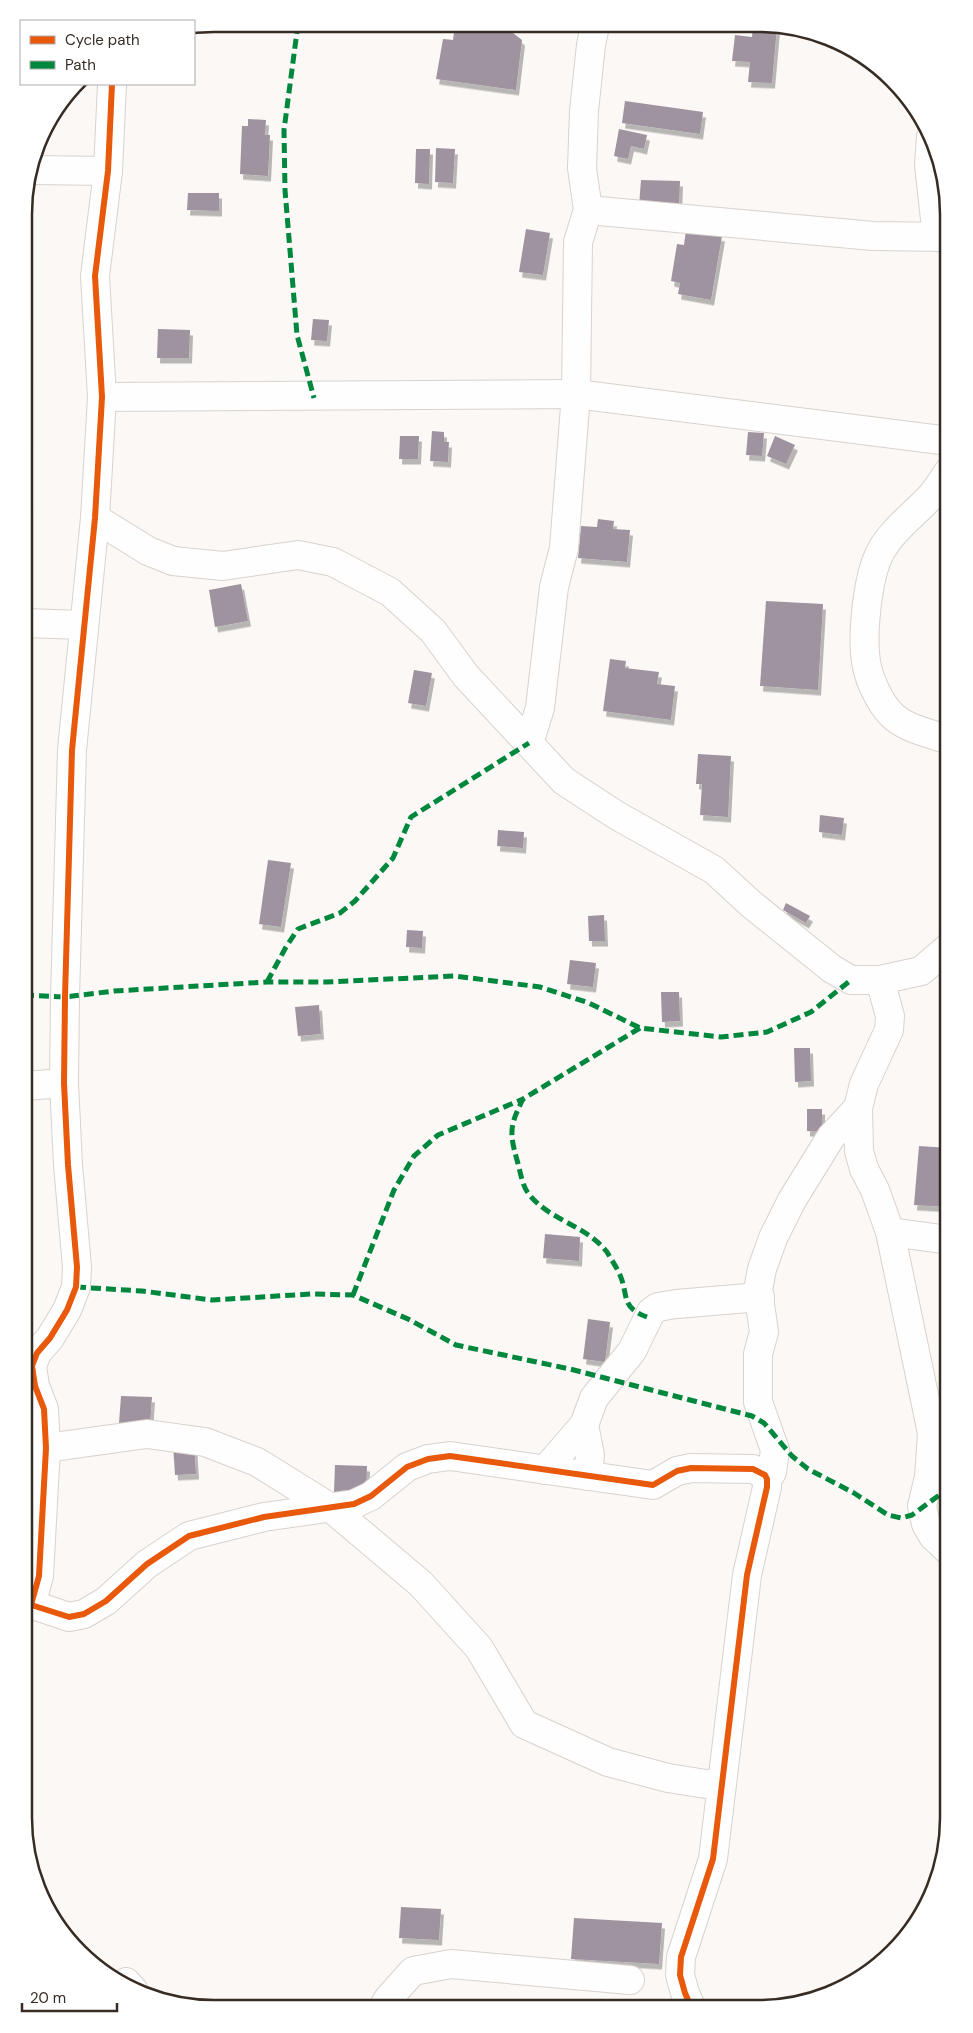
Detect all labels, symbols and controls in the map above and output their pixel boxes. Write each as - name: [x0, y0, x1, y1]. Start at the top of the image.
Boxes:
- legend: [20, 20, 195, 85]
- text: Cycle path: [65, 30, 140, 50]
- text: Path: [65, 55, 96, 75]
- scale bar: [22, 1980, 118, 2012]
- text: 20 m: [30, 1988, 66, 2008]

